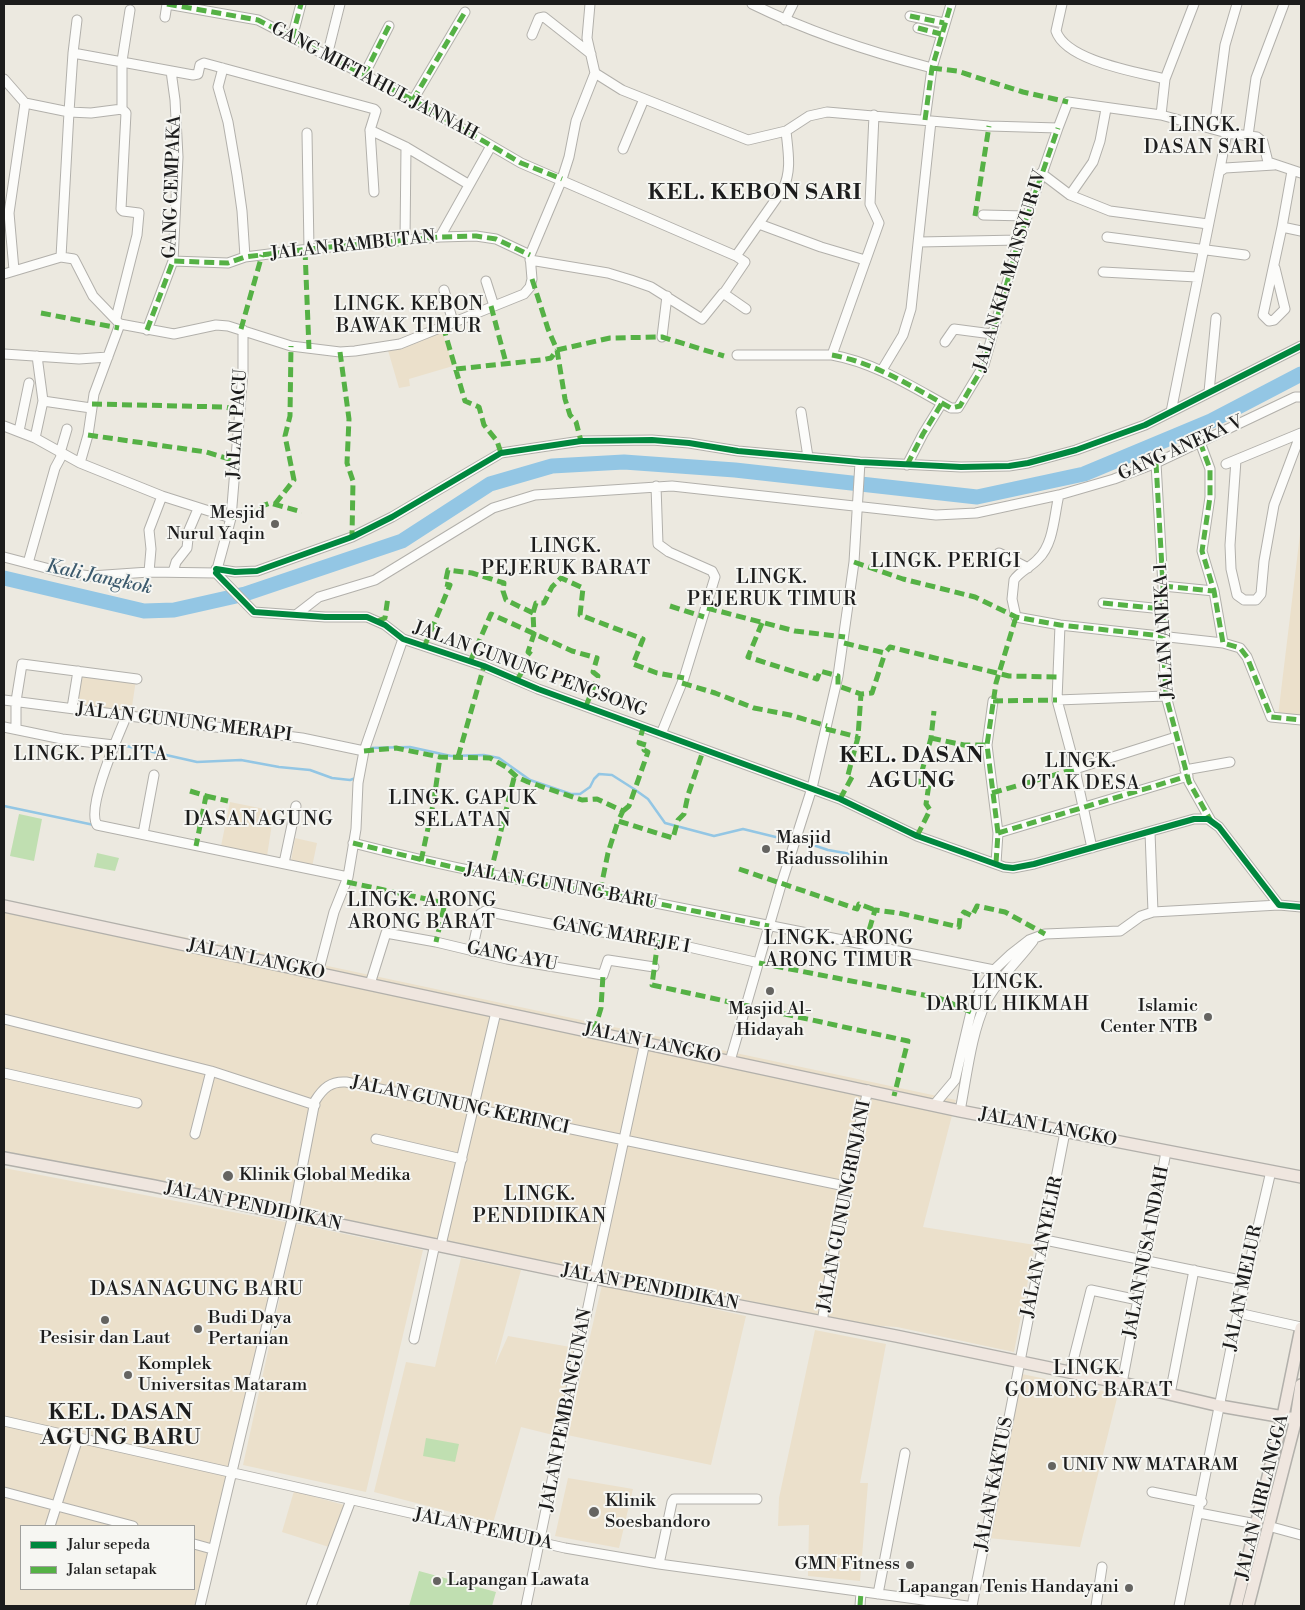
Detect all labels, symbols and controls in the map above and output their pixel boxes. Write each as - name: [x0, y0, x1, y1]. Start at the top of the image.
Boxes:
- street label: GANG MIFTAHUL JANNAH: [267, 18, 481, 146]
- street label: GANG CEMPAKA: [160, 115, 186, 259]
- district label: LINGK. DASAN SARI: [1143, 115, 1267, 159]
- street label: JALAN KH. MANSYUR IV: [970, 168, 1052, 374]
- district label: KEL. KEBON SARI: [646, 181, 864, 207]
- street label: JALAN RAMBUTAN: [269, 227, 437, 265]
- district label: LINGK. KEBON BAWAK TIMUR: [332, 294, 486, 338]
- street label: JALAN PACU: [223, 369, 253, 479]
- street label: GANG ANEKA V: [1115, 412, 1247, 486]
- place label: Mesjid Nurul Yaqin: [167, 503, 265, 546]
- marker: Mesjid Nurul Yaqin: [269, 518, 281, 530]
- district label: LINGK. PEJERUK BARAT: [479, 536, 653, 580]
- district label: LINGK. PERIGI: [869, 551, 1023, 573]
- water label: Kali Jangkok: [44, 556, 154, 600]
- street label: JALAN ANEKA 1: [1151, 562, 1179, 700]
- district label: LINGK. PEJERUK TIMUR: [685, 567, 859, 611]
- street label: JALAN GUNUNG PENGSONG: [410, 618, 650, 722]
- street label: JALAN GUNUNG MERAPI: [75, 699, 293, 747]
- district label: LINGK. PELITA: [12, 744, 170, 766]
- district label: KEL. DASAN AGUNG: [838, 744, 986, 796]
- district label: LINGK. OTAK DESA: [1020, 751, 1142, 795]
- district label: LINGK. GAPUK SELATAN: [387, 788, 539, 832]
- district label: DASANAGUNG: [183, 808, 335, 832]
- place label: Masjid Riadussolihin: [776, 828, 889, 871]
- marker: Masjid Riadussolihin: [760, 843, 772, 855]
- street label: JALAN GUNUNG BARU: [463, 859, 659, 915]
- district label: LINGK. ARONG ARONG BARAT: [345, 890, 499, 934]
- street label: GANG MAREJE I: [551, 913, 691, 959]
- district label: LINGK. ARONG ARONG TIMUR: [762, 928, 916, 972]
- street label: JALAN LANGKO: [185, 935, 327, 985]
- street label: GANG AYU: [465, 938, 559, 976]
- district label: LINGK. DARUL HIKMAH: [925, 972, 1091, 1016]
- marker: Masjid Al- Hidayah: [764, 985, 776, 997]
- place label: Islamic Center NTB: [1100, 996, 1198, 1038]
- place label: Masjid Al- Hidayah: [728, 999, 812, 1042]
- marker: Islamic Center NTB: [1202, 1011, 1214, 1023]
- street label: JALAN LANGKO: [581, 1019, 723, 1069]
- street label: JALAN GUNUNG KERINCI: [349, 1072, 571, 1140]
- street label: JALAN GUNUNGRINJANI: [814, 1099, 876, 1313]
- street label: JALAN LANGKO: [977, 1104, 1119, 1152]
- street label: JALAN NUSA INDAH: [1120, 1164, 1174, 1340]
- place label: Klinik Global Medika: [239, 1165, 411, 1187]
- marker: Klinik Global Medika: [221, 1169, 235, 1183]
- street label: JALAN ANYELIR: [1018, 1175, 1068, 1319]
- street label: JALAN PENDIDIKAN: [163, 1178, 343, 1236]
- district label: LINGK. PENDIDIKAN: [472, 1184, 608, 1228]
- street label: JALAN MELUR: [1220, 1223, 1268, 1353]
- street label: JALAN PENDIDIKAN: [560, 1260, 740, 1316]
- district label: DASANAGUNG BARU: [88, 1278, 306, 1302]
- street label: JALAN PEMBANGUNAN: [537, 1307, 597, 1513]
- place label: Budi Daya Pertanian: [208, 1308, 292, 1350]
- marker: Pesisir dan Laut: [99, 1314, 111, 1326]
- marker: Budi Daya Pertanian: [192, 1323, 204, 1335]
- place label: Pesisir dan Laut: [40, 1328, 170, 1350]
- place label: Komplek Universitas Mataram: [138, 1354, 307, 1396]
- district label: LINGK. GOMONG BARAT: [1003, 1358, 1175, 1402]
- marker: Komplek Universitas Mataram: [122, 1369, 134, 1381]
- district label: KEL. DASAN AGUNG BARU: [39, 1401, 203, 1452]
- street label: JALAN AIRLANGGA: [1232, 1412, 1294, 1582]
- street label: JALAN KAKTUS: [971, 1415, 1019, 1553]
- place label: UNIV NW MATARAM: [1062, 1455, 1238, 1477]
- marker: UNIV NW MATARAM: [1046, 1460, 1058, 1472]
- place label: Klinik Soesbandoro: [605, 1491, 711, 1534]
- street label: JALAN PEMUDA: [412, 1505, 554, 1555]
- marker: Klinik Soesbandoro: [587, 1505, 601, 1519]
- legend: [20, 1525, 195, 1590]
- text: Jalur sepeda: [67, 1535, 150, 1554]
- place label: GMN Fitness: [794, 1554, 900, 1576]
- marker: GMN Fitness: [904, 1559, 916, 1571]
- text: Jalan setapak: [67, 1560, 156, 1579]
- place label: Lapangan Lawata: [447, 1570, 589, 1592]
- marker: Lapangan Lawata: [431, 1575, 443, 1587]
- place label: Lapangan Tenis Handayani: [899, 1577, 1119, 1599]
- marker: Lapangan Tenis Handayani: [1123, 1582, 1135, 1594]

